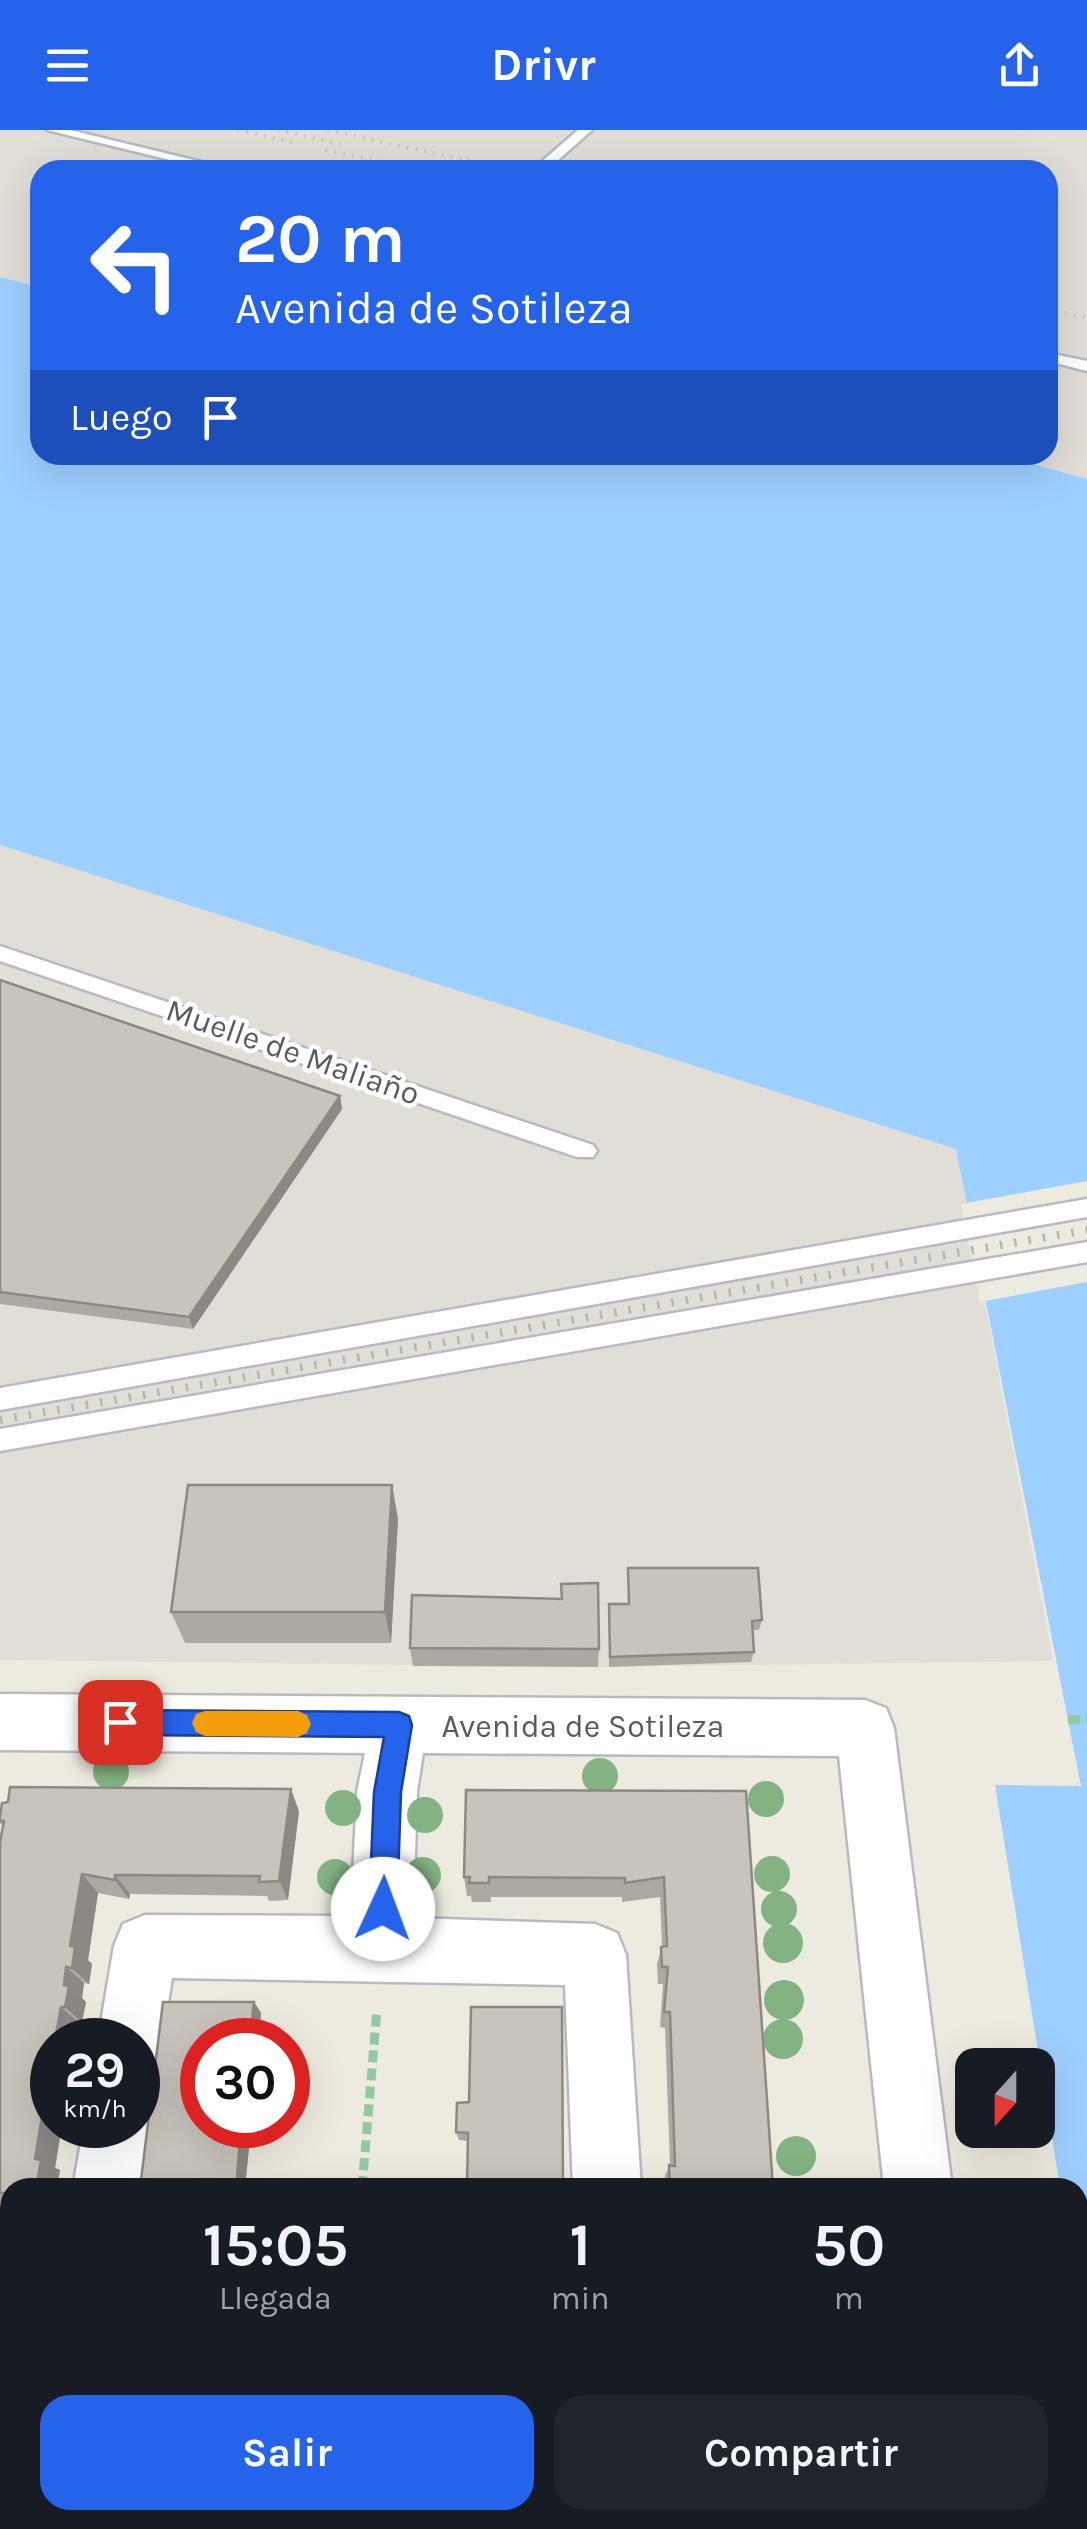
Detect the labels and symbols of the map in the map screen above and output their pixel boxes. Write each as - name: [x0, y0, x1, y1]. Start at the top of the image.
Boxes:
- street label: Muelle de Maliaño: [161, 991, 425, 1113]
- pin: [78, 1680, 163, 1765]
- street label: Avenida de Sotileza: [442, 1708, 724, 1745]
- position arrow: [331, 1857, 435, 1961]
- speed limit sign: 30: [180, 2018, 310, 2148]
- north arrow: [955, 2048, 1055, 2148]

